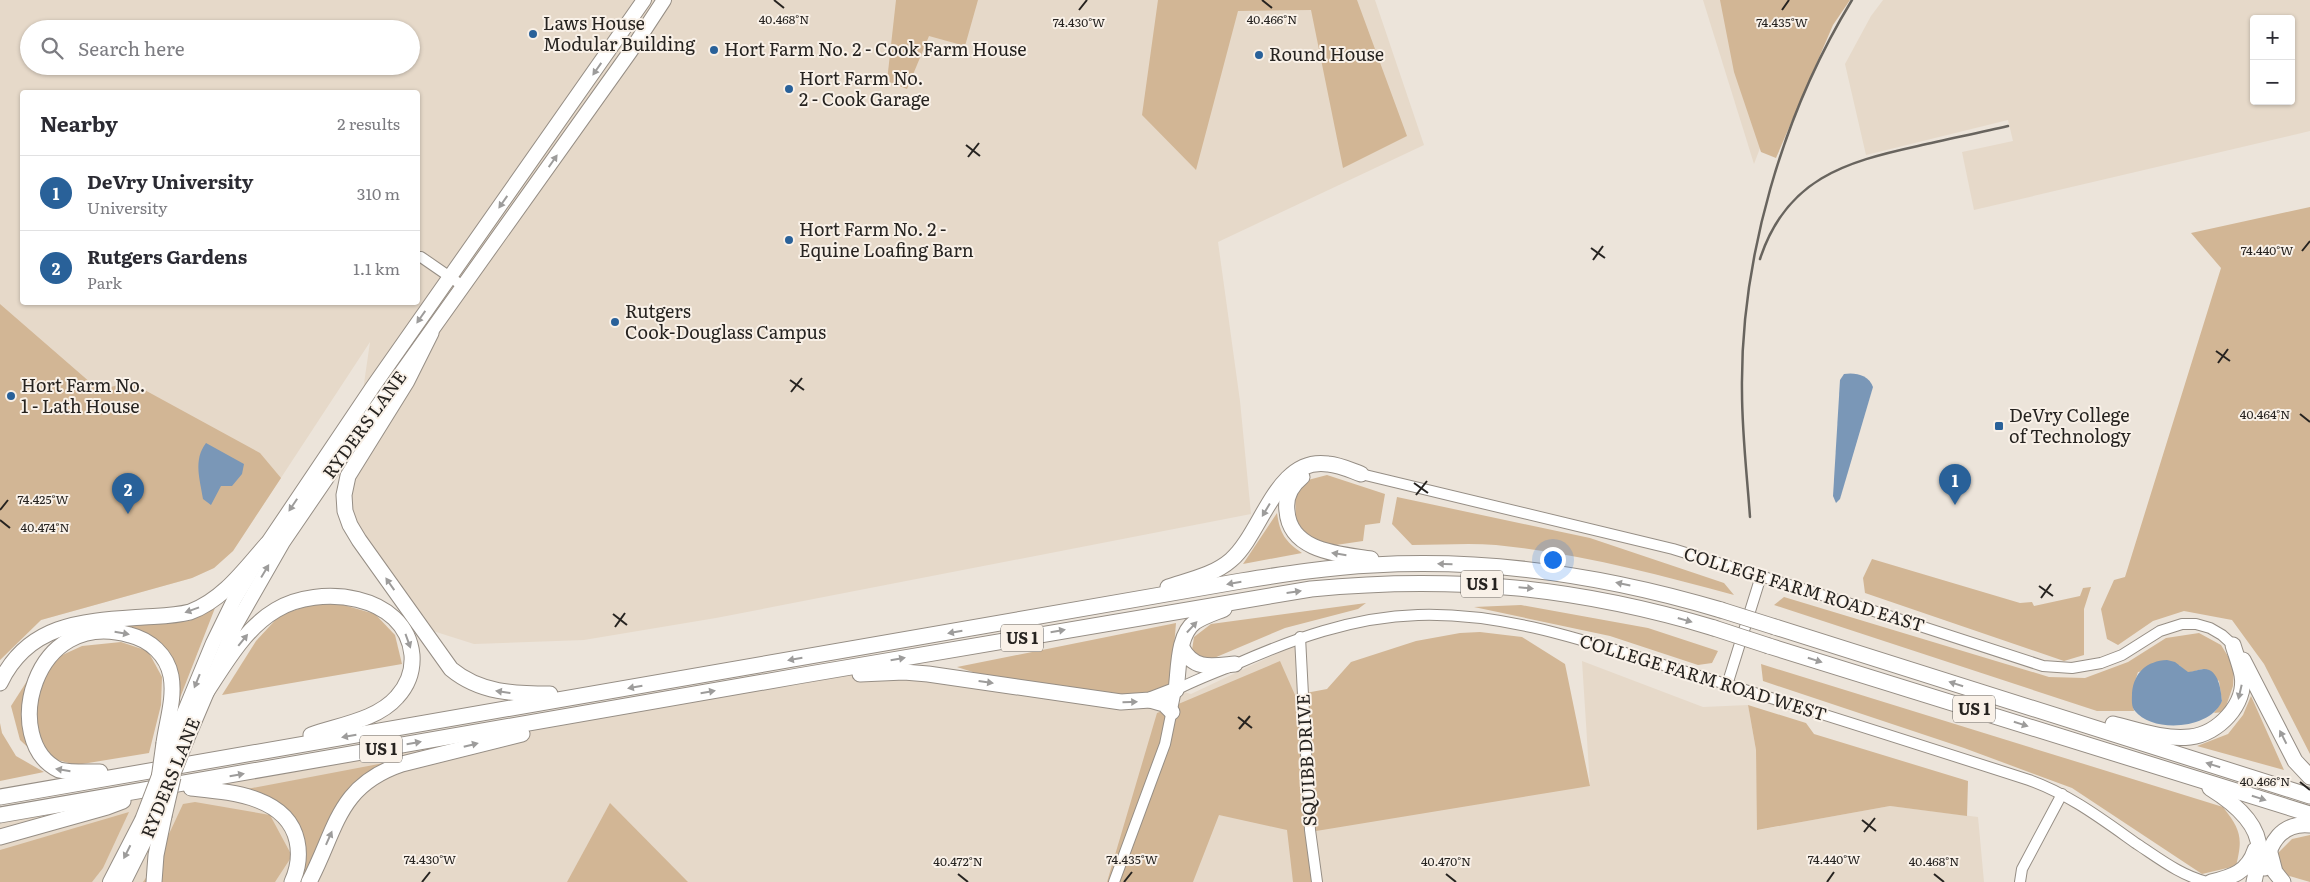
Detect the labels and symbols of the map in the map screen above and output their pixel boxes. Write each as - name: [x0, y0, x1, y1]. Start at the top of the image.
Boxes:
- place label: Laws House Modular Building: [543, 9, 696, 57]
- text: 40.468°N: [759, 10, 809, 28]
- text: 40.466°N: [1247, 10, 1297, 28]
- text: 74.430°W: [1053, 13, 1105, 31]
- text: 74.435°W: [1756, 13, 1808, 31]
- marker: Laws House Modular Building: [527, 28, 539, 40]
- place label: Hort Farm No. 2 - Cook Farm House: [724, 35, 1027, 62]
- place label: Round House: [1269, 40, 1384, 67]
- marker: Hort Farm No. 2 - Cook Farm House: [708, 44, 720, 56]
- marker: Round House: [1253, 49, 1265, 61]
- one-way arrow: [592, 62, 602, 76]
- place label: Hort Farm No. 2 - Cook Garage: [799, 64, 930, 112]
- marker: Hort Farm No. 2 - Cook Garage: [783, 83, 795, 95]
- one-way arrow: [547, 155, 558, 168]
- one-way arrow: [498, 195, 508, 209]
- place label: Hort Farm No. 2 - Equine Loafing Barn: [799, 215, 974, 263]
- marker: Hort Farm No. 2 - Equine Loafing Barn: [783, 234, 795, 246]
- text: 74.440°W: [2241, 241, 2293, 259]
- place label: Rutgers Cook-Douglass Campus: [625, 297, 826, 345]
- one-way arrow: [417, 310, 427, 323]
- marker: Rutgers Cook-Douglass Campus: [609, 316, 621, 328]
- street label: RYDERS LANE: [315, 364, 412, 484]
- place label: Hort Farm No. 1 - Lath House: [21, 371, 146, 419]
- marker: Hort Farm No. 1 - Lath House: [5, 390, 17, 402]
- place label: DeVry College of Technology: [2009, 401, 2132, 449]
- text: 40.464°N: [2240, 405, 2290, 423]
- marker: DeVry College of Technology: [1993, 420, 2005, 432]
- pin: 1: [1939, 464, 1971, 505]
- pin: 2: [112, 473, 144, 514]
- text: 74.425°W: [17, 490, 69, 508]
- one-way arrow: [288, 499, 298, 512]
- one-way arrow: [1261, 504, 1270, 517]
- text: 40.474°N: [21, 518, 69, 536]
- street label: COLLEGE FARM ROAD EAST: [1681, 539, 1928, 638]
- your location: [1540, 547, 1566, 573]
- one-way arrow: [1330, 550, 1346, 558]
- one-way arrow: [1436, 559, 1452, 567]
- one-way arrow: [261, 565, 270, 578]
- road number: US 1: [1461, 570, 1503, 598]
- one-way arrow: [385, 577, 395, 591]
- one-way arrow: [1226, 579, 1242, 587]
- one-way arrow: [1616, 580, 1631, 588]
- one-way arrow: [1518, 584, 1534, 592]
- one-way arrow: [1287, 587, 1303, 595]
- one-way arrow: [184, 606, 199, 614]
- one-way arrow: [1678, 616, 1693, 624]
- one-way arrow: [1186, 621, 1198, 633]
- road number: US 1: [1001, 624, 1043, 651]
- street label: COLLEGE FARM ROAD WEST: [1577, 626, 1830, 727]
- one-way arrow: [1050, 627, 1066, 635]
- one-way arrow: [946, 628, 962, 636]
- one-way arrow: [114, 629, 129, 637]
- one-way arrow: [238, 633, 249, 646]
- one-way arrow: [404, 634, 412, 649]
- one-way arrow: [890, 654, 906, 662]
- one-way arrow: [786, 656, 802, 664]
- one-way arrow: [1808, 657, 1823, 665]
- one-way arrow: [192, 674, 200, 688]
- one-way arrow: [978, 678, 994, 686]
- one-way arrow: [1948, 680, 1963, 688]
- one-way arrow: [626, 683, 642, 691]
- one-way arrow: [2236, 684, 2244, 699]
- one-way arrow: [700, 687, 716, 695]
- one-way arrow: [495, 688, 511, 696]
- street label: SQUIBB DRIVE: [1289, 693, 1322, 827]
- road number: US 1: [1953, 696, 1995, 722]
- one-way arrow: [1122, 698, 1138, 706]
- street label: RYDERS LANE: [133, 713, 206, 842]
- one-way arrow: [2013, 721, 2028, 728]
- one-way arrow: [2279, 730, 2287, 744]
- one-way arrow: [341, 733, 357, 741]
- road number: US 1: [360, 736, 402, 762]
- one-way arrow: [406, 739, 422, 747]
- one-way arrow: [463, 741, 478, 749]
- one-way arrow: [2206, 761, 2221, 769]
- one-way arrow: [55, 766, 71, 774]
- one-way arrow: [229, 770, 245, 778]
- text: 40.466°N: [2240, 772, 2290, 790]
- one-way arrow: [2252, 795, 2267, 803]
- one-way arrow: [325, 831, 333, 845]
- one-way arrow: [123, 844, 131, 859]
- text: 74.430°W: [404, 850, 456, 868]
- text: 74.435°W: [1106, 850, 1158, 868]
- text: 74.440°W: [1808, 850, 1860, 868]
- text: 40.472°N: [933, 852, 983, 870]
- text: 40.470°N: [1421, 852, 1471, 870]
- text: 40.468°N: [1909, 852, 1959, 870]

